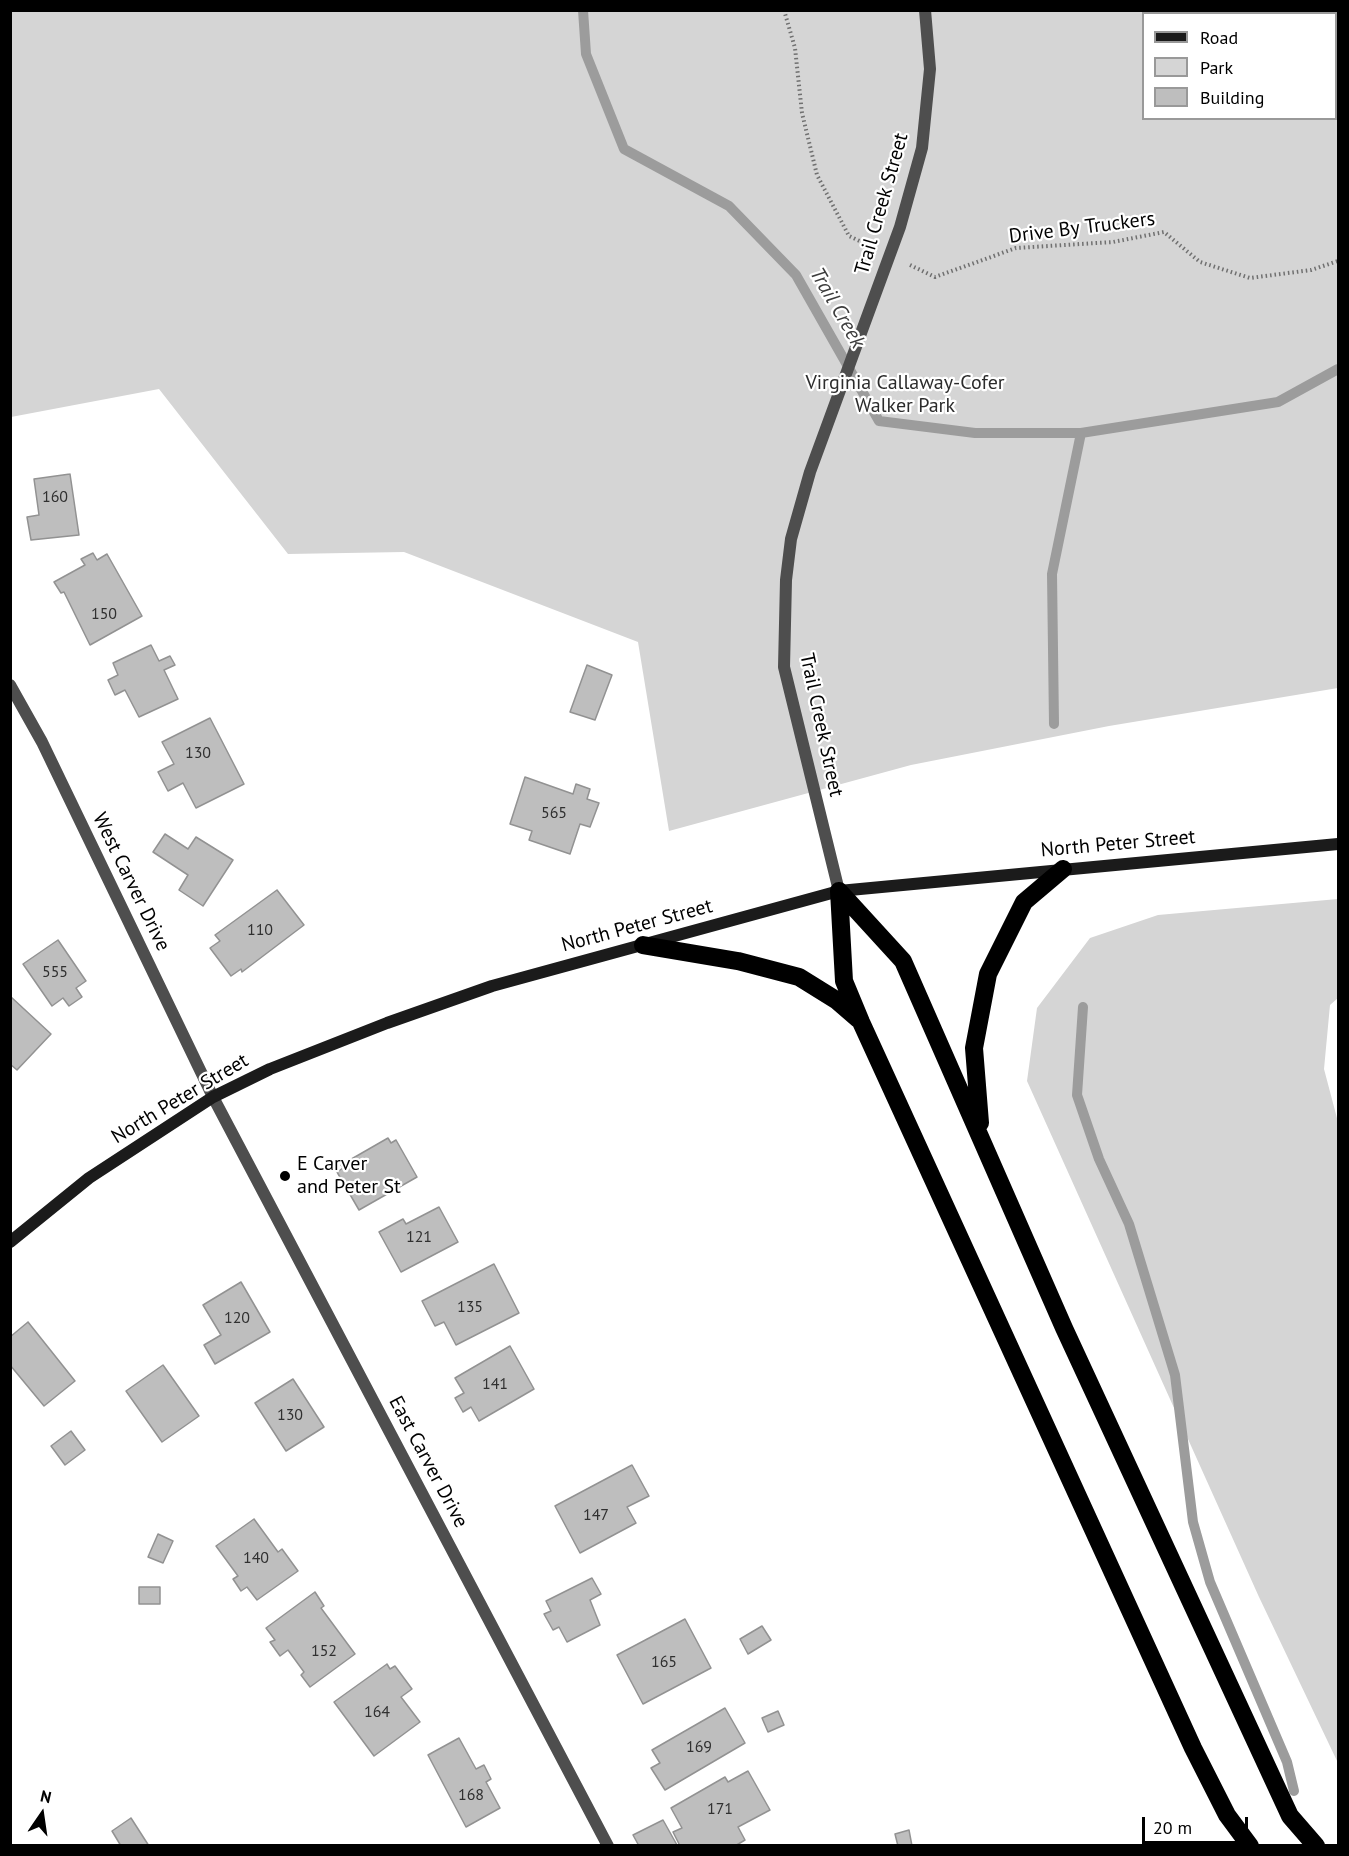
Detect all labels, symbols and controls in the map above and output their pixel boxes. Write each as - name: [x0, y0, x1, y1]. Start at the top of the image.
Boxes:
- legend: [1142, 12, 1337, 120]
- text: Road: [1200, 26, 1238, 49]
- text: Park: [1200, 56, 1233, 79]
- text: Building: [1200, 86, 1264, 109]
- street label: Trail Creek Street: [850, 130, 914, 278]
- street label: Drive By Truckers: [1008, 207, 1156, 249]
- water label: Trail Creek: [804, 263, 870, 353]
- park label: Virginia Callaway-Cofer Walker Park: [805, 371, 1005, 418]
- house number: 160: [42, 487, 68, 507]
- house number: 150: [91, 604, 117, 624]
- street label: Trail Creek Street: [794, 651, 848, 799]
- house number: 130: [185, 743, 211, 763]
- house number: 565: [541, 803, 567, 823]
- street label: West Carver Drive: [87, 809, 175, 955]
- street label: North Peter Street: [1040, 825, 1196, 863]
- street label: North Peter Street: [559, 894, 715, 958]
- house number: 110: [247, 920, 273, 940]
- house number: 555: [42, 962, 68, 982]
- street label: North Peter Street: [107, 1049, 253, 1149]
- place label: E Carver and Peter St: [297, 1152, 401, 1199]
- marker: E Carver and Peter St: [278, 1169, 292, 1183]
- house number: 121: [406, 1227, 432, 1247]
- house number: 135: [457, 1297, 483, 1317]
- house number: 120: [224, 1308, 250, 1328]
- house number: 141: [482, 1374, 508, 1394]
- street label: East Carver Drive: [383, 1392, 473, 1532]
- house number: 130: [277, 1405, 303, 1425]
- house number: 147: [583, 1505, 609, 1525]
- house number: 140: [243, 1548, 269, 1568]
- house number: 152: [311, 1641, 337, 1661]
- house number: 165: [651, 1652, 677, 1672]
- house number: 164: [364, 1702, 390, 1722]
- house number: 169: [686, 1737, 712, 1757]
- north arrow: [12, 1784, 72, 1844]
- house number: 168: [458, 1785, 484, 1805]
- text: N: [39, 1786, 53, 1807]
- house number: 171: [707, 1799, 733, 1819]
- scale bar: [1145, 1805, 1252, 1843]
- text: 20 m: [1153, 1816, 1192, 1839]

